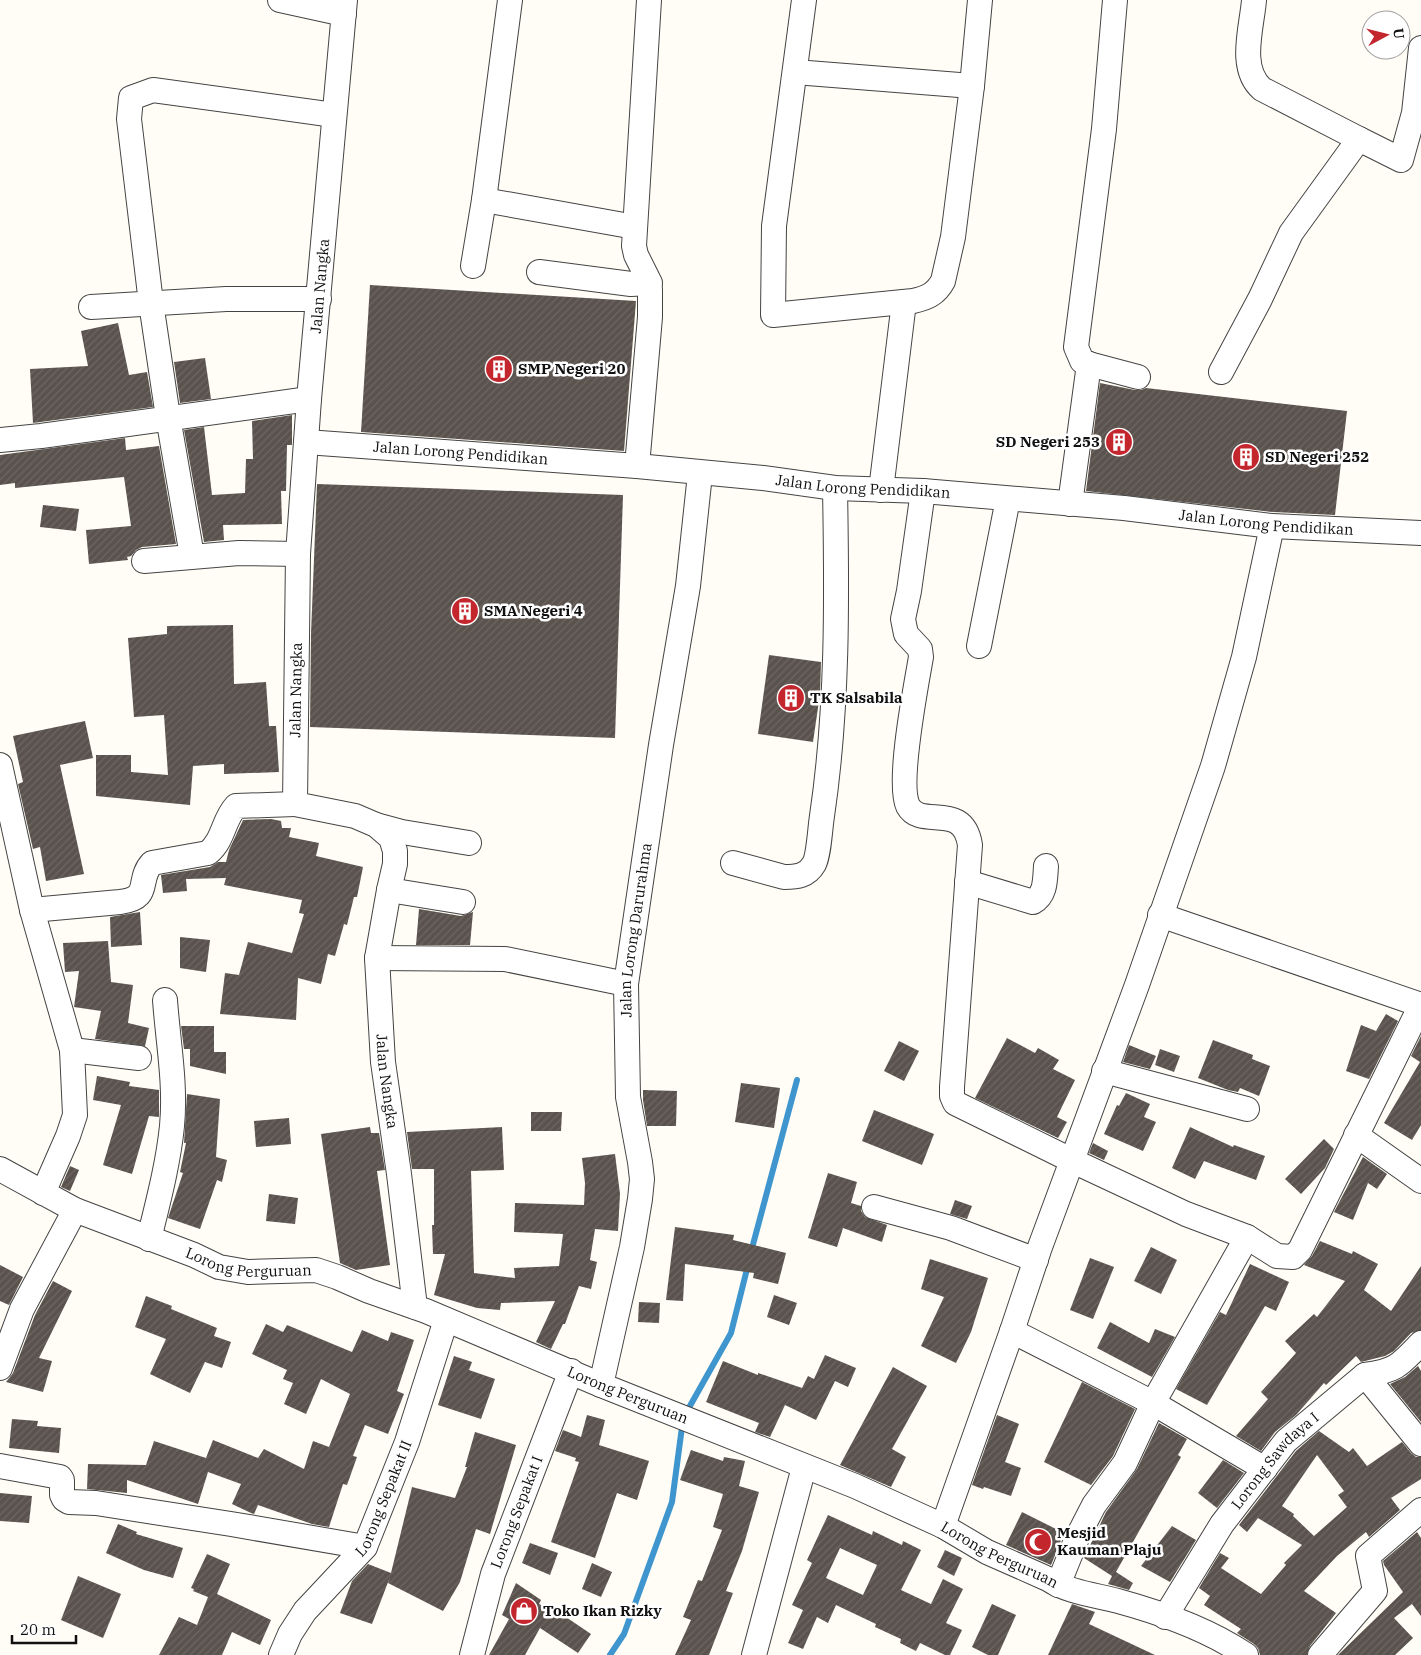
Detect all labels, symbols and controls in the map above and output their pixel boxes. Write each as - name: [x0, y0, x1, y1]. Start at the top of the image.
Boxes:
- north arrow: [1361, 10, 1411, 60]
- text: U: [1389, 27, 1409, 40]
- street label: Jalan Nangka: [306, 238, 333, 334]
- building icon: SMP Negeri 20: [484, 354, 514, 384]
- place label: SMP Negeri 20: [518, 359, 626, 378]
- building icon: SD Negeri 253: [1104, 427, 1134, 457]
- place label: SD Negeri 253: [996, 432, 1100, 451]
- street label: Jalan Lorong Pendidikan: [372, 437, 549, 469]
- building icon: SD Negeri 252: [1231, 442, 1261, 472]
- place label: SD Negeri 252: [1265, 447, 1369, 466]
- street label: Jalan Lorong Pendidikan: [774, 470, 952, 502]
- street label: Jalan Lorong Pendidikan: [1178, 505, 1355, 539]
- building icon: SMA Negeri 4: [450, 596, 480, 626]
- place label: SMA Negeri 4: [484, 601, 583, 620]
- street label: Jalan Nangka: [285, 642, 306, 738]
- building icon: TK Salsabila: [776, 683, 806, 713]
- place label: TK Salsabila: [810, 688, 903, 707]
- street label: Jalan Lorong Darurahma: [616, 841, 656, 1018]
- street label: Jalan Nangka: [372, 1033, 402, 1130]
- street label: Lorong Perguruan: [183, 1243, 312, 1281]
- street label: Lorong Perguruan: [564, 1362, 692, 1428]
- street label: Lorong Sawdaya I: [1227, 1408, 1323, 1513]
- street label: Lorong Sepakat II: [351, 1437, 416, 1561]
- street label: Lorong Sepakat I: [486, 1453, 547, 1571]
- street label: Lorong Perguruan: [938, 1517, 1062, 1592]
- place label: Mesjid Kauman Plaju: [1057, 1523, 1162, 1559]
- mosque icon: Mesjid Kauman Plaju: [1023, 1527, 1053, 1557]
- shop icon: Toko Ikan Rizky: [509, 1596, 539, 1626]
- place label: Toko Ikan Rizky: [543, 1601, 662, 1620]
- scale bar: [12, 1612, 76, 1644]
- text: 20 m: [20, 1620, 56, 1639]

